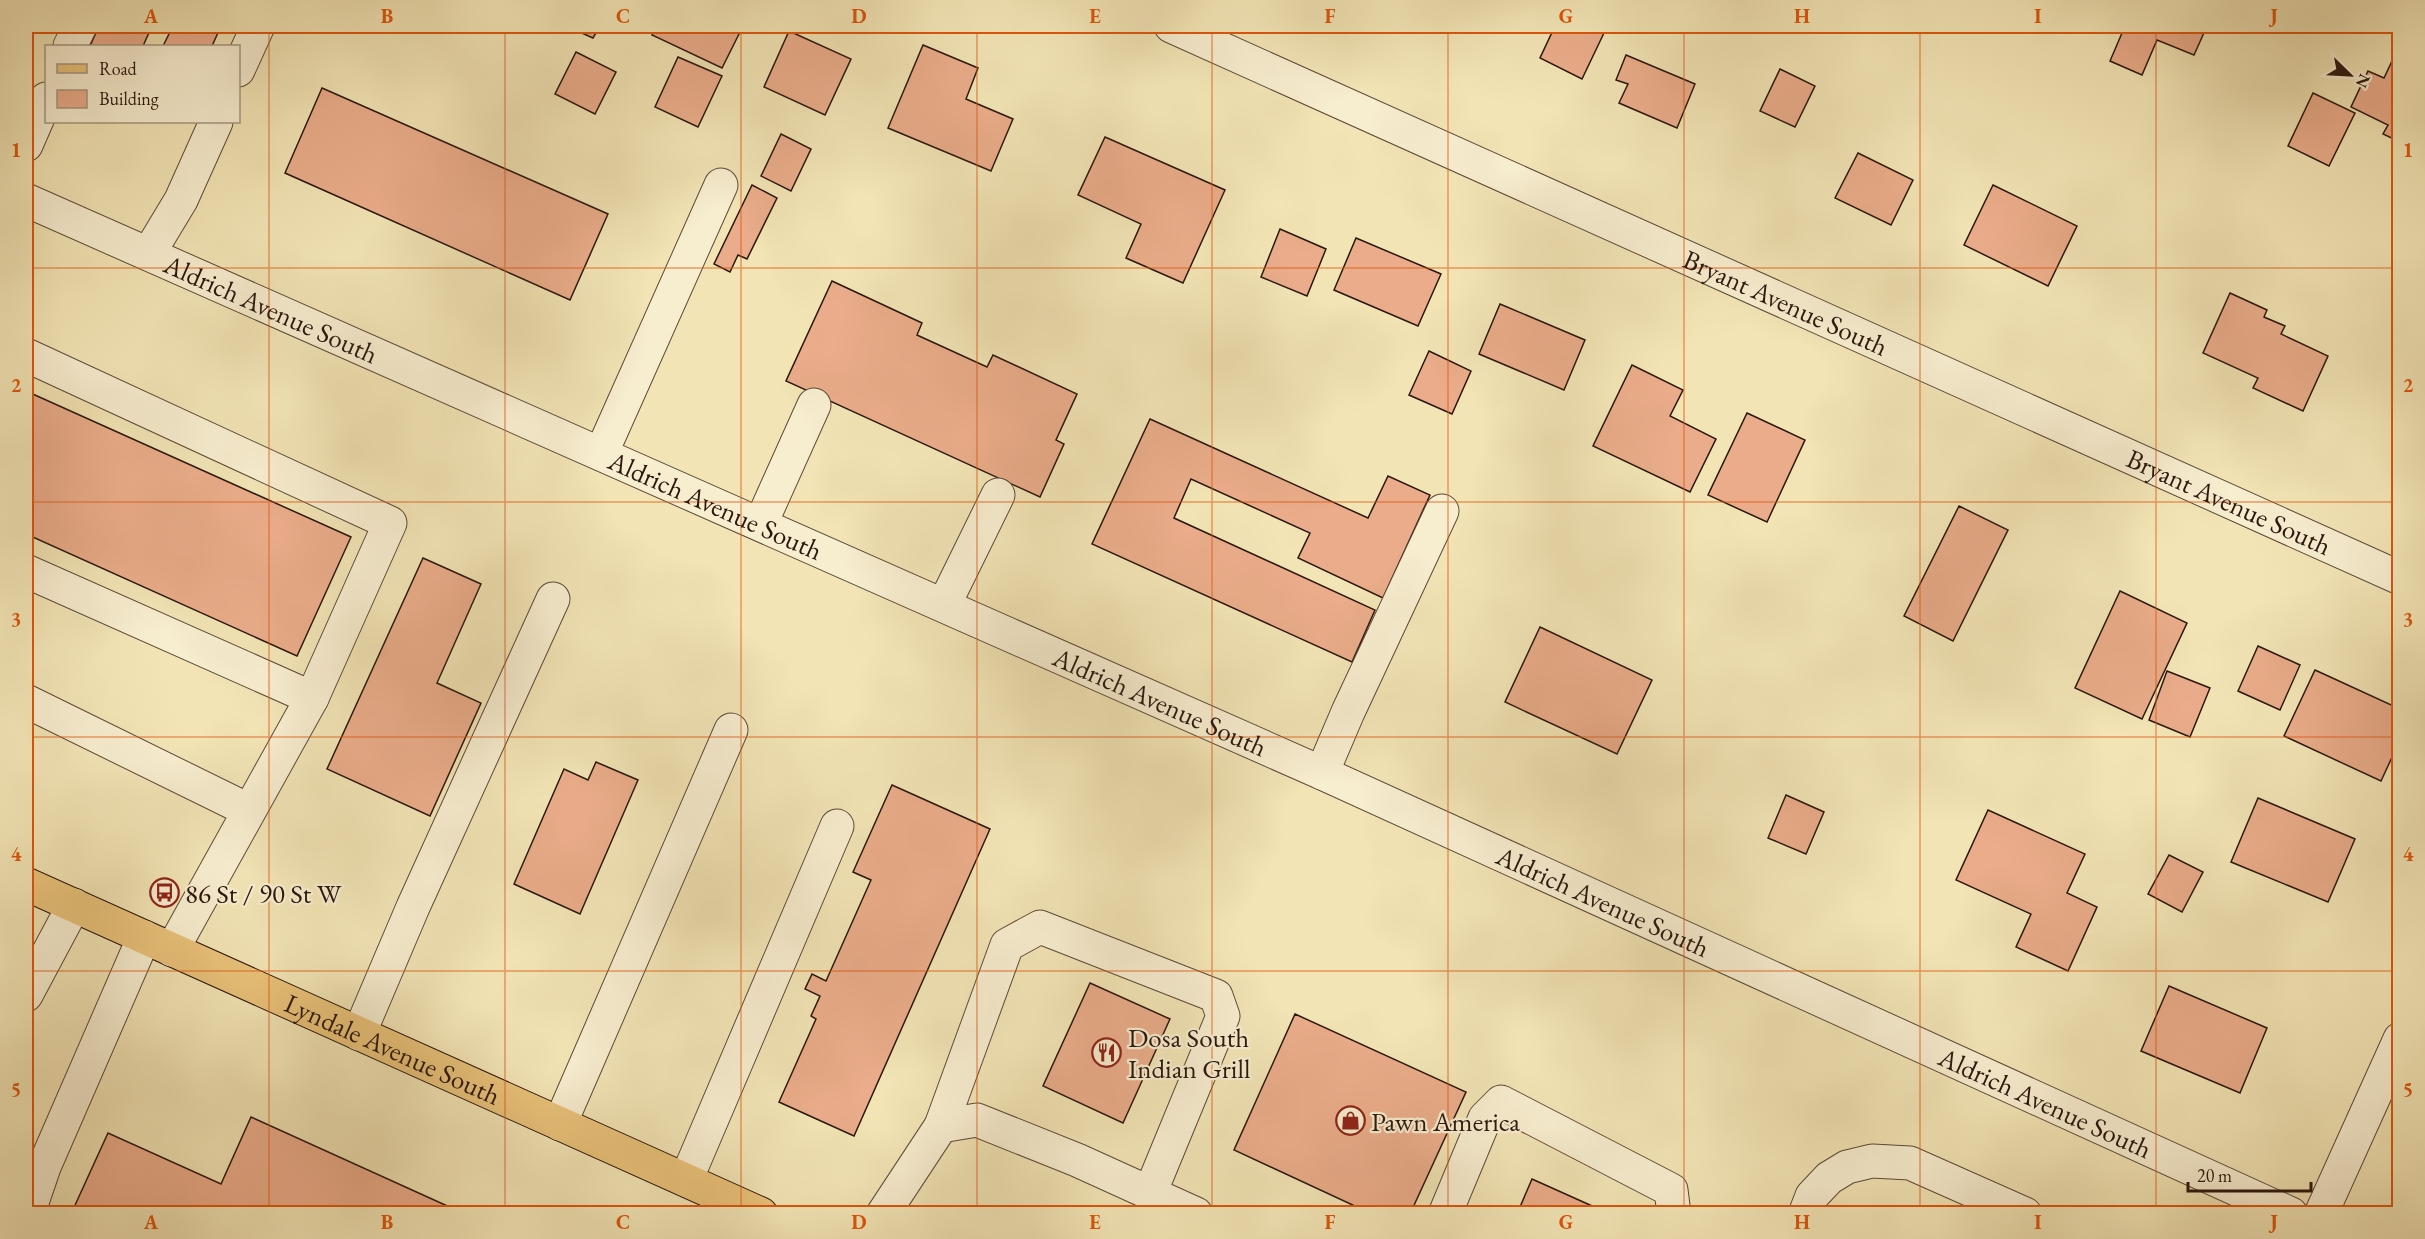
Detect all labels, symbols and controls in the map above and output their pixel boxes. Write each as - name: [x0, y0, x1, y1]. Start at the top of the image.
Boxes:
- text: A: [143, 3, 159, 29]
- text: B: [381, 3, 393, 29]
- text: C: [616, 3, 630, 29]
- text: D: [851, 3, 867, 29]
- text: E: [1089, 3, 1101, 29]
- text: F: [1325, 3, 1336, 29]
- text: G: [1559, 3, 1573, 29]
- text: H: [1794, 3, 1810, 29]
- text: I: [2034, 3, 2042, 29]
- text: J: [2268, 3, 2278, 29]
- legend: [45, 45, 240, 123]
- north arrow: [2320, 45, 2380, 105]
- text: Road: [99, 57, 138, 80]
- text: N: [2351, 71, 2375, 91]
- text: Building: [99, 87, 159, 110]
- text: 1: [11, 137, 21, 163]
- text: 1: [2403, 137, 2413, 163]
- street label: Bryant Avenue South: [1678, 241, 1894, 363]
- street label: Aldrich Avenue South: [158, 245, 384, 371]
- text: 2: [11, 372, 22, 398]
- text: 2: [2403, 372, 2414, 398]
- street label: Bryant Avenue South: [2121, 440, 2337, 562]
- street label: Aldrich Avenue South: [602, 442, 828, 568]
- text: 3: [11, 606, 21, 632]
- text: 3: [2403, 606, 2413, 632]
- street label: Aldrich Avenue South: [1047, 638, 1273, 764]
- street label: Aldrich Avenue South: [1490, 837, 1715, 965]
- text: 4: [11, 841, 22, 867]
- text: 4: [2403, 841, 2414, 867]
- place label: 86 St / 90 St W: [185, 876, 343, 911]
- bus stop icon: 86 St / 90 St W: [148, 877, 180, 909]
- street label: Lyndale Avenue South: [279, 985, 506, 1112]
- place label: Dosa South Indian Grill: [1128, 1020, 1250, 1086]
- restaurant icon: Dosa South Indian Grill: [1091, 1037, 1123, 1069]
- street label: Aldrich Avenue South: [1933, 1038, 2158, 1166]
- text: 5: [11, 1076, 21, 1102]
- text: 5: [2403, 1076, 2413, 1102]
- place label: Pawn America: [1371, 1104, 1520, 1139]
- shop icon: Pawn America: [1334, 1105, 1366, 1137]
- scale bar: [2188, 1155, 2311, 1193]
- text: 20 m: [2197, 1164, 2232, 1187]
- text: A: [143, 1209, 159, 1235]
- text: B: [381, 1209, 393, 1235]
- text: C: [616, 1209, 630, 1235]
- text: D: [851, 1209, 867, 1235]
- text: E: [1089, 1209, 1101, 1235]
- text: F: [1325, 1209, 1336, 1235]
- text: G: [1559, 1209, 1573, 1235]
- text: H: [1794, 1209, 1810, 1235]
- text: I: [2034, 1209, 2042, 1235]
- text: J: [2268, 1209, 2278, 1235]

